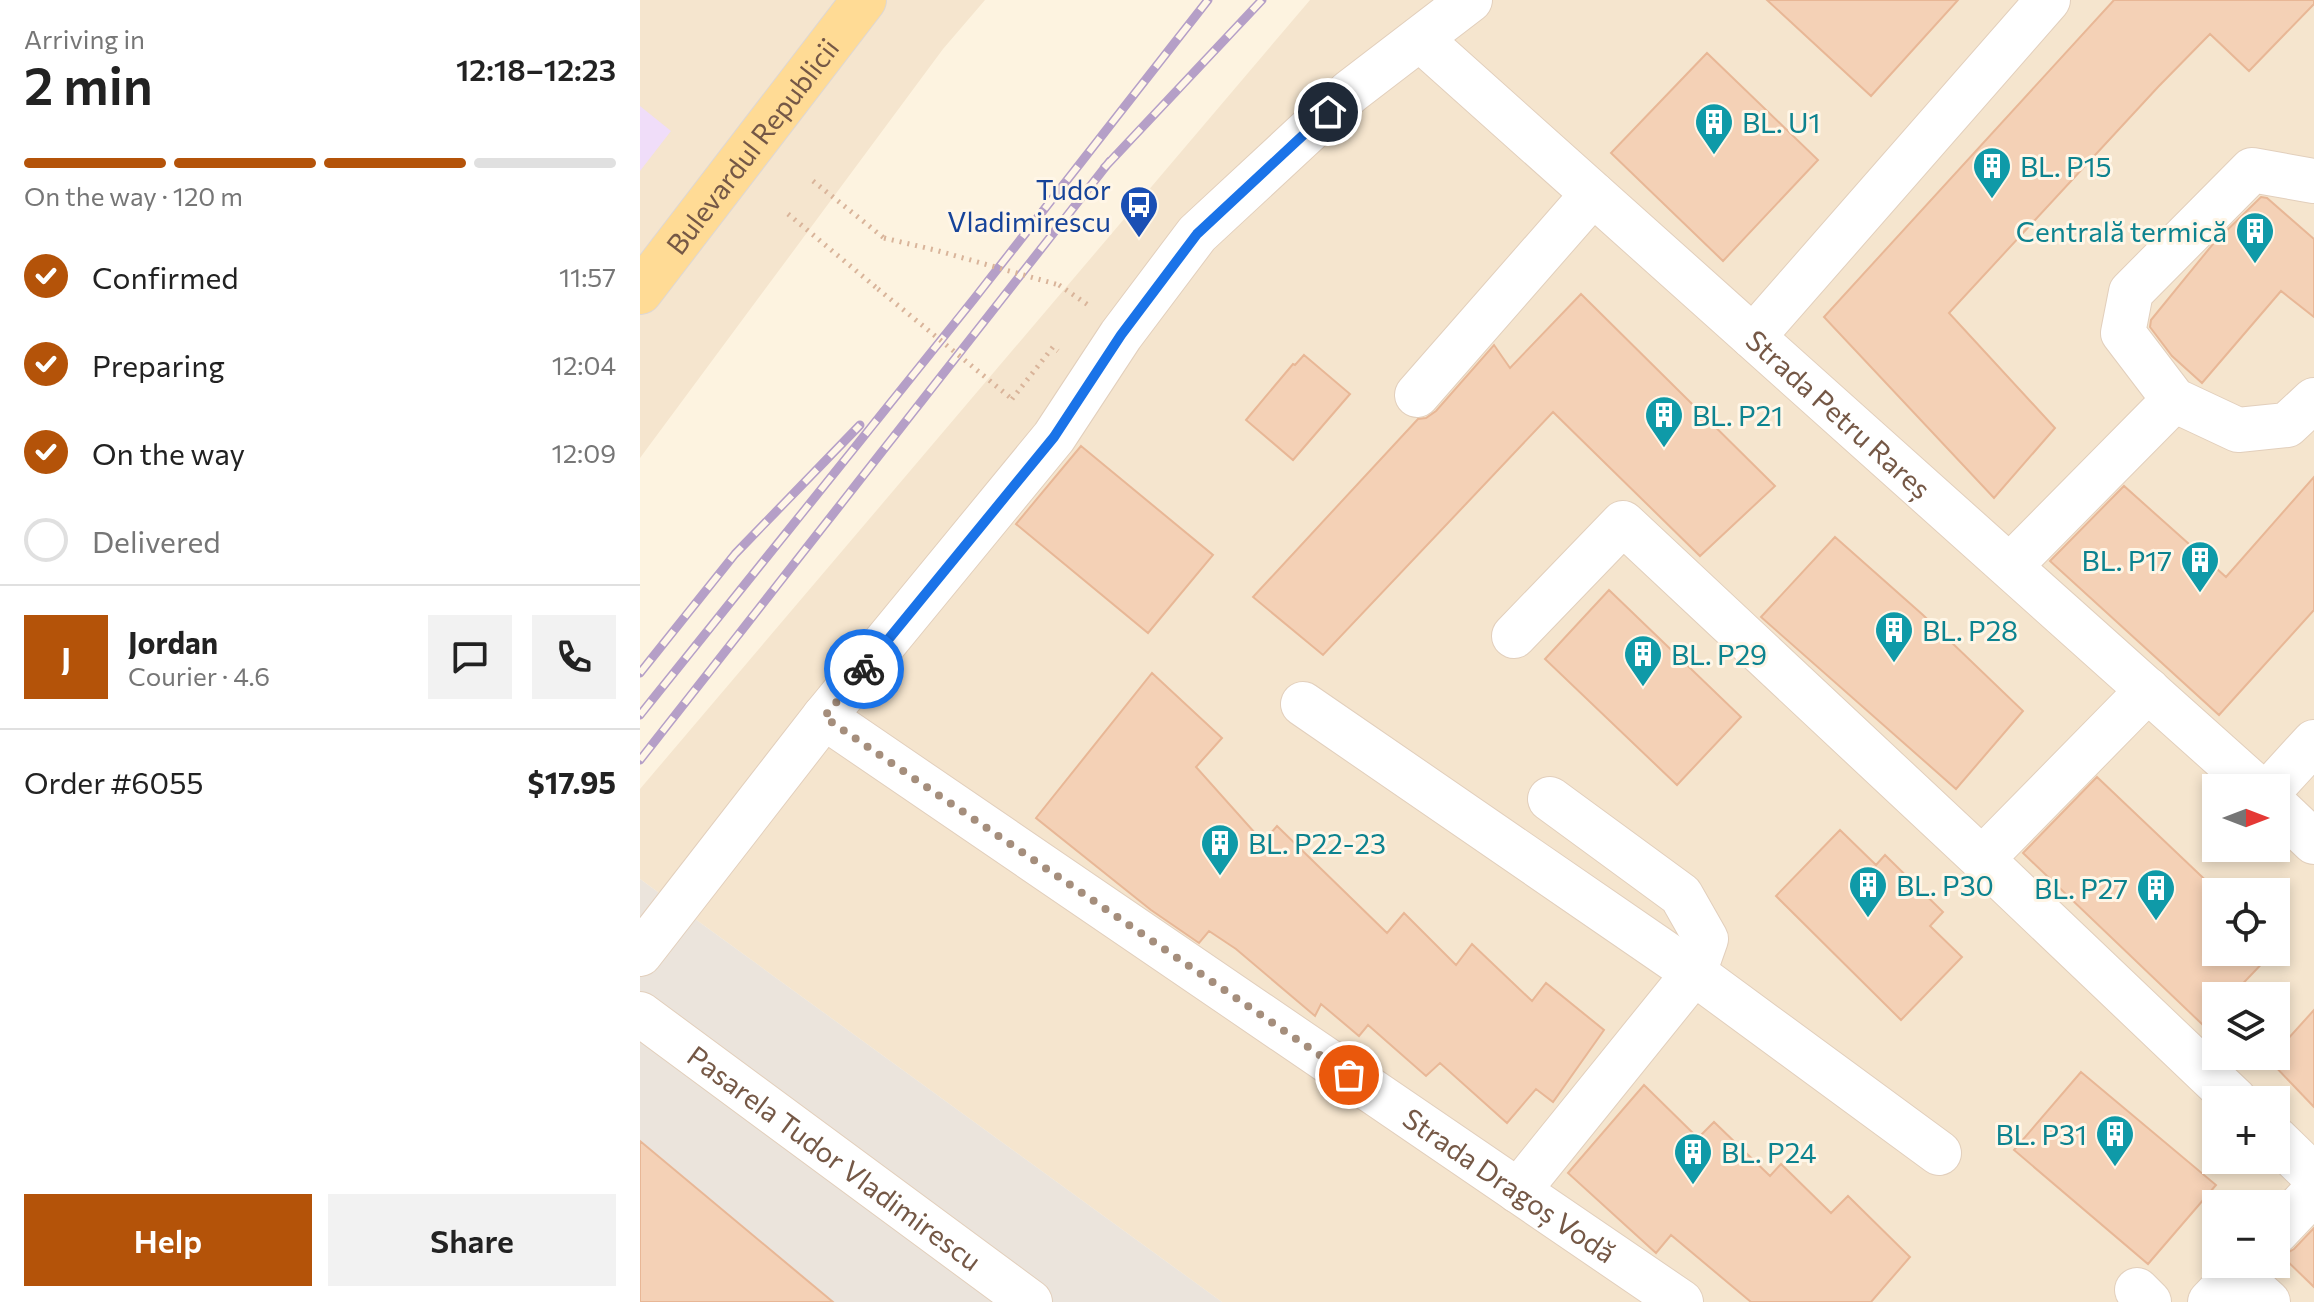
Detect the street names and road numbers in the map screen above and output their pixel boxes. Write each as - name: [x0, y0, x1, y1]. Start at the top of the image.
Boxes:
- street label: Bulevardul Republicii: [658, 31, 846, 261]
- street label: Strada Petru Rareș: [1739, 322, 1938, 507]
- street label: Pasarela Tudor Vladimirescu: [681, 1038, 988, 1277]
- street label: Strada Dragoș Vodă: [1397, 1100, 1622, 1269]

